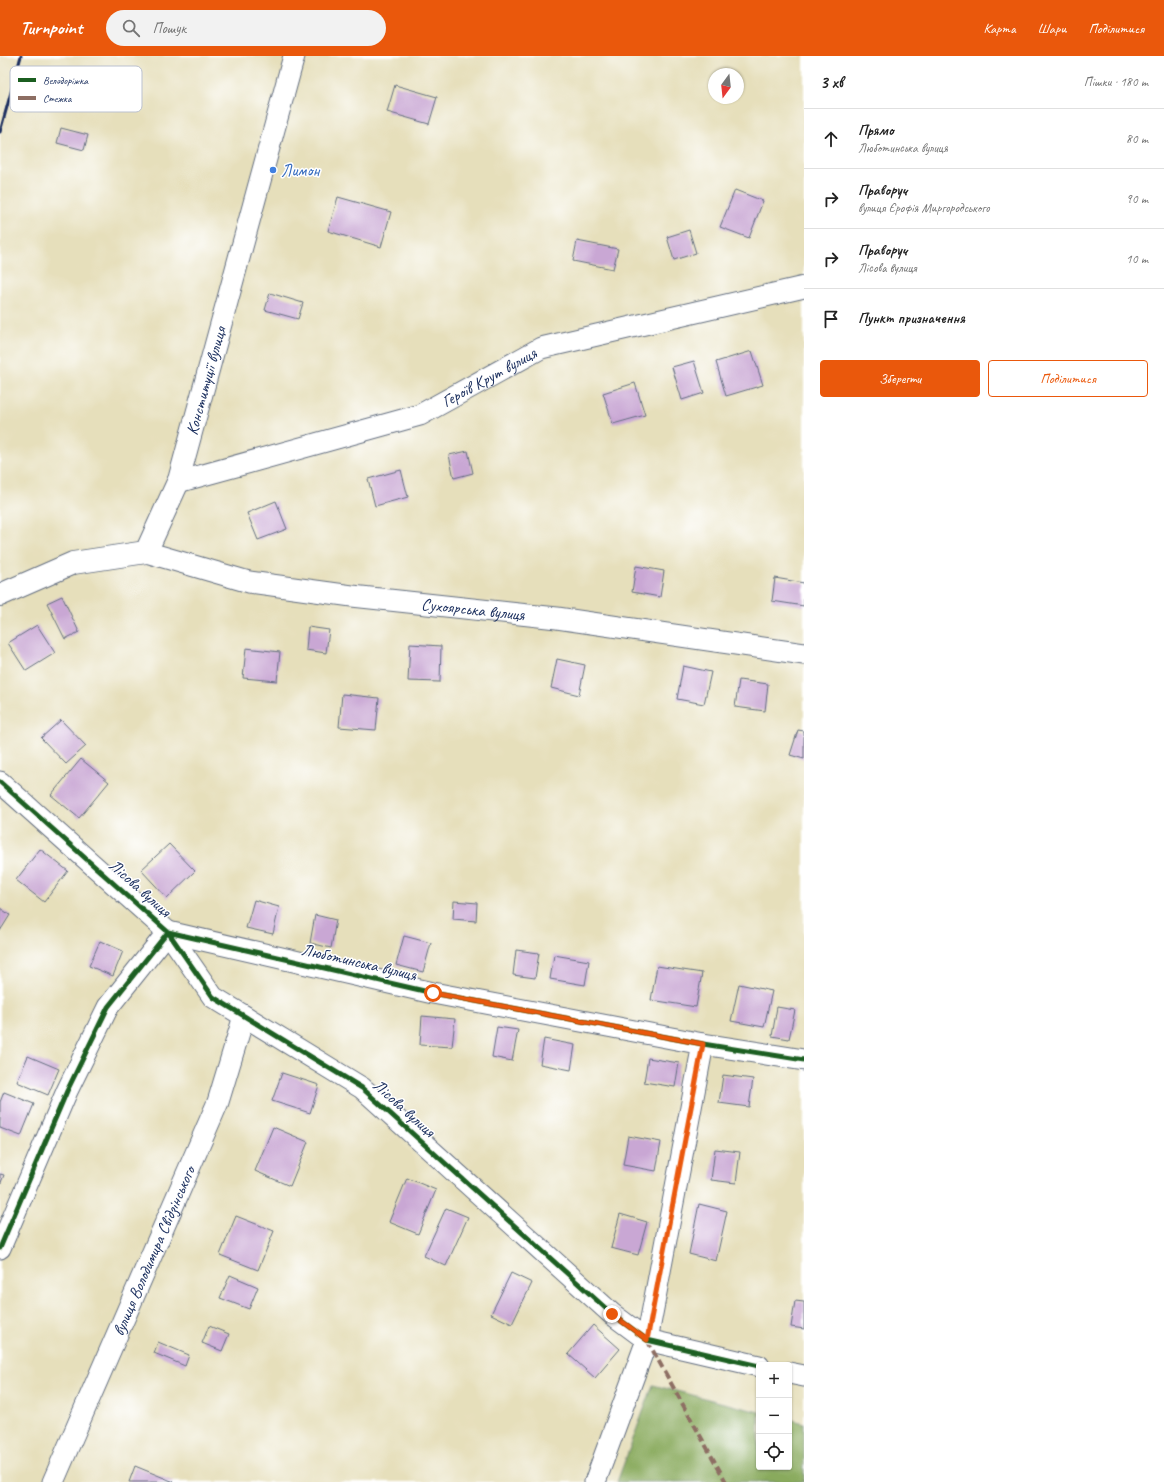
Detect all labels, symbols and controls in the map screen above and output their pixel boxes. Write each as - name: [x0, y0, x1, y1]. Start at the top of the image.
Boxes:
- search box: [106, 10, 386, 46]
- text: Turnpoint: [20, 16, 82, 40]
- icon: search: [120, 17, 142, 39]
- text: Пошук: [152, 19, 186, 38]
- text: Карта: [984, 20, 1016, 37]
- text: Шари: [1038, 20, 1066, 37]
- text: Поділитися: [1088, 20, 1144, 37]
- legend: [10, 66, 142, 112]
- north arrow: [708, 68, 744, 104]
- text: 3 хв: [820, 72, 843, 93]
- text: Велодоріжка: [43, 73, 89, 87]
- text: Пішки · 180 m: [1084, 74, 1148, 90]
- text: Стежка: [43, 91, 72, 105]
- text: Прямо: [858, 121, 894, 140]
- icon: ahead: [820, 128, 842, 150]
- text: 80 m: [1126, 131, 1148, 147]
- text: Люботинська вулиця: [858, 140, 948, 156]
- place label: Лимон: [281, 160, 320, 181]
- marker: Лимон: [268, 165, 278, 175]
- text: Праворуч: [858, 181, 907, 200]
- icon: right: [820, 188, 842, 210]
- text: 90 m: [1126, 191, 1148, 207]
- text: вулиця Єрофія Миргородського: [858, 200, 990, 216]
- text: Праворуч: [858, 241, 907, 260]
- icon: right: [820, 248, 842, 270]
- text: 10 m: [1126, 251, 1148, 267]
- text: Лісова вулиця: [858, 260, 916, 276]
- icon: arrive: [820, 308, 842, 330]
- text: Пункт призначення: [858, 309, 965, 328]
- street label: Конституції вулиця: [181, 323, 231, 437]
- street label: Героїв Крут вулиця: [438, 342, 541, 411]
- button: Зберегти: [820, 360, 980, 397]
- button: Поділитися: [988, 360, 1148, 397]
- street label: Сухоярська вулиця: [420, 593, 527, 625]
- street label: Лісова вулиця: [105, 855, 177, 923]
- street label: Люботинська вулиця: [299, 939, 419, 986]
- route start: [424, 984, 442, 1002]
- street label: Лісова вулиця: [369, 1075, 441, 1143]
- street label: вулиця Володимира Свідзінського: [107, 1161, 200, 1339]
- route end: [603, 1305, 621, 1323]
- map controls: [756, 1362, 792, 1470]
- button: +: [756, 1362, 792, 1398]
- button: −: [756, 1398, 792, 1434]
- button: locate: [756, 1434, 792, 1470]

